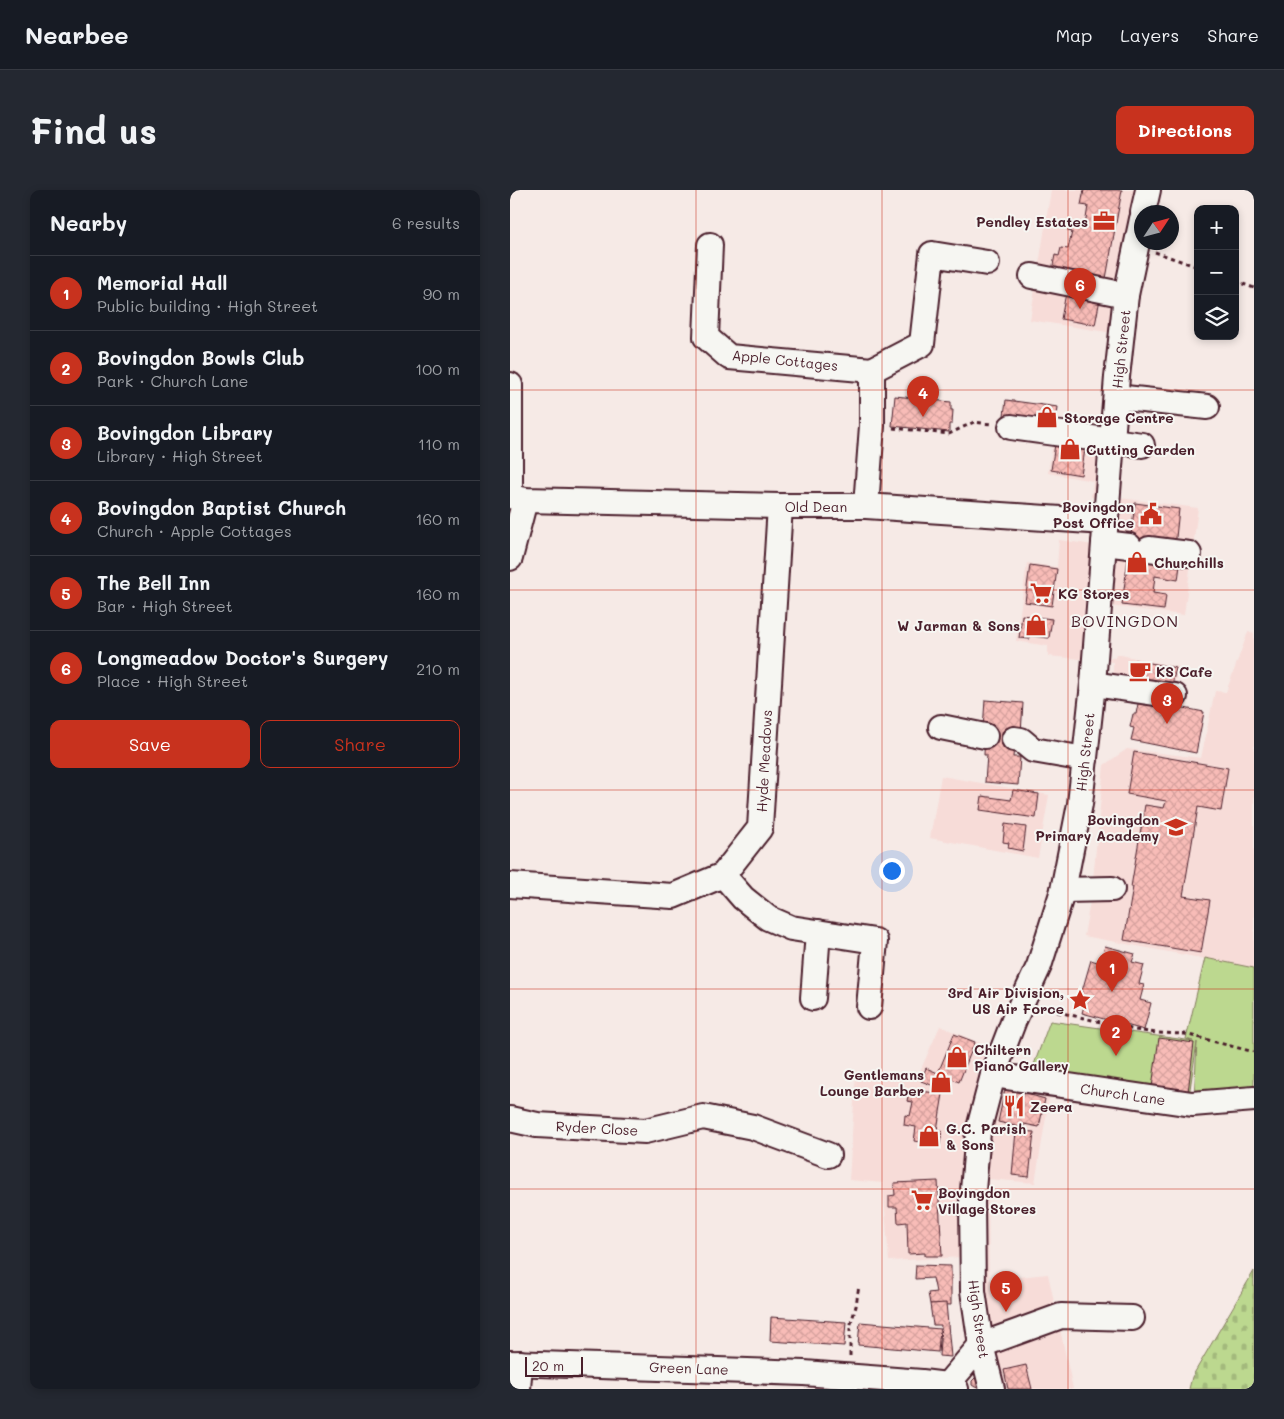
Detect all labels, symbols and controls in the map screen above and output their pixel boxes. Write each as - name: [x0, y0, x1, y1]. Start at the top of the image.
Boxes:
- text: Nearbee: [25, 19, 129, 50]
- text: Map: [1056, 23, 1092, 47]
- text: Layers: [1120, 23, 1179, 47]
- text: Share: [1207, 23, 1259, 47]
- button: Directions: [1116, 106, 1254, 154]
- text: Find us: [30, 107, 157, 153]
- north arrow: [1134, 205, 1179, 250]
- map controls: [1194, 205, 1239, 340]
- button: +: [1194, 205, 1239, 250]
- office icon: Pendley Estates: [1091, 208, 1117, 234]
- text: Nearby: [50, 209, 127, 236]
- text: 6 results: [392, 212, 460, 233]
- place label: Pendley Estates: [976, 212, 1088, 231]
- button: −: [1194, 250, 1239, 295]
- pin: 6: [1064, 268, 1096, 309]
- text: Memorial Hall: [97, 270, 228, 295]
- text: 1: [62, 283, 70, 304]
- text: 90 m: [423, 283, 460, 304]
- text: Public building · High Street: [97, 295, 318, 316]
- button: layers: [1194, 295, 1239, 340]
- street label: High Street: [1107, 309, 1135, 389]
- text: Bovingdon Bowls Club: [97, 345, 304, 370]
- street label: Apple Cottages: [731, 345, 839, 375]
- text: 2: [62, 358, 70, 379]
- text: 100 m: [415, 358, 460, 379]
- text: Park · Church Lane: [97, 370, 248, 391]
- pin: 4: [907, 376, 939, 417]
- shop icon: Storage Centre: [1034, 404, 1060, 430]
- place label: Storage Centre: [1064, 408, 1174, 427]
- text: Bovingdon Library: [97, 420, 273, 445]
- text: 3: [61, 433, 71, 454]
- text: 110 m: [418, 433, 460, 454]
- shop icon: Cutting Garden: [1057, 436, 1083, 462]
- place label: Cutting Garden: [1086, 440, 1195, 459]
- text: Library · High Street: [97, 445, 263, 466]
- text: Bovingdon Baptist Church: [97, 495, 346, 520]
- street label: Old Dean: [785, 497, 847, 516]
- place label: Bovingdon Post Office: [1053, 497, 1134, 532]
- public building icon: Bovingdon Post Office: [1138, 501, 1164, 527]
- text: 4: [61, 508, 71, 529]
- text: 160 m: [415, 508, 460, 529]
- text: Church · Apple Cottages: [97, 520, 292, 541]
- shop icon: Churchills: [1124, 549, 1150, 575]
- place label: Churchills: [1154, 553, 1224, 572]
- text: The Bell Inn: [97, 570, 210, 595]
- supermarket icon: KG Stores: [1028, 580, 1054, 606]
- text: 5: [61, 583, 71, 604]
- text: 160 m: [415, 583, 460, 604]
- place label: KG Stores: [1058, 584, 1129, 603]
- text: Bar · High Street: [97, 595, 233, 616]
- district label: BOVINGDON: [1071, 610, 1179, 631]
- shop icon: W Jarman & Sons: [1023, 612, 1049, 638]
- place label: W Jarman & Sons: [897, 616, 1020, 635]
- text: Longmeadow Doctor's Surgery: [97, 645, 388, 670]
- text: 6: [61, 658, 71, 679]
- text: 210 m: [416, 658, 460, 679]
- cafe icon: KS Cafe: [1127, 658, 1153, 684]
- place label: KS Cafe: [1156, 662, 1212, 681]
- text: Place · High Street: [97, 670, 248, 691]
- pin: 3: [1151, 683, 1183, 724]
- street label: Hyde Meadows: [752, 709, 776, 813]
- street label: High Street: [1071, 712, 1099, 792]
- button: Save: [50, 720, 250, 768]
- button: Share: [260, 720, 460, 768]
- place label: Bovingdon Primary Academy: [1035, 810, 1159, 845]
- school or university icon: Bovingdon Primary Academy: [1163, 814, 1189, 840]
- your location: [879, 858, 905, 884]
- pin: 1: [1096, 951, 1128, 992]
- place label: 3rd Air Division, US Air Force: [948, 983, 1064, 1018]
- place icon: 3rd Air Division, US Air Force: [1067, 987, 1093, 1013]
- pin: 2: [1100, 1015, 1132, 1056]
- place label: Chiltern Piano Gallery: [974, 1040, 1069, 1075]
- shop icon: Chiltern Piano Gallery: [944, 1044, 970, 1070]
- place label: Gentlemans Lounge Barber: [820, 1065, 924, 1100]
- shop icon: Gentlemans Lounge Barber: [928, 1069, 954, 1095]
- street label: Church Lane: [1079, 1079, 1167, 1109]
- restaurant icon: Zeera: [1001, 1093, 1027, 1119]
- place label: Zeera: [1030, 1097, 1073, 1116]
- street label: Ryder Close: [555, 1116, 639, 1140]
- place label: G.C. Parish & Sons: [946, 1119, 1026, 1154]
- shop icon: G.C. Parish & Sons: [916, 1123, 942, 1149]
- place label: Bovingdon Village Stores: [938, 1183, 1036, 1218]
- supermarket icon: Bovingdon Village Stores: [909, 1187, 935, 1213]
- pin: 5: [990, 1271, 1022, 1312]
- street label: High Street: [964, 1278, 994, 1360]
- scale bar: [525, 1354, 582, 1377]
- text: 20 m: [532, 1356, 564, 1375]
- street label: Green Lane: [649, 1357, 729, 1379]

